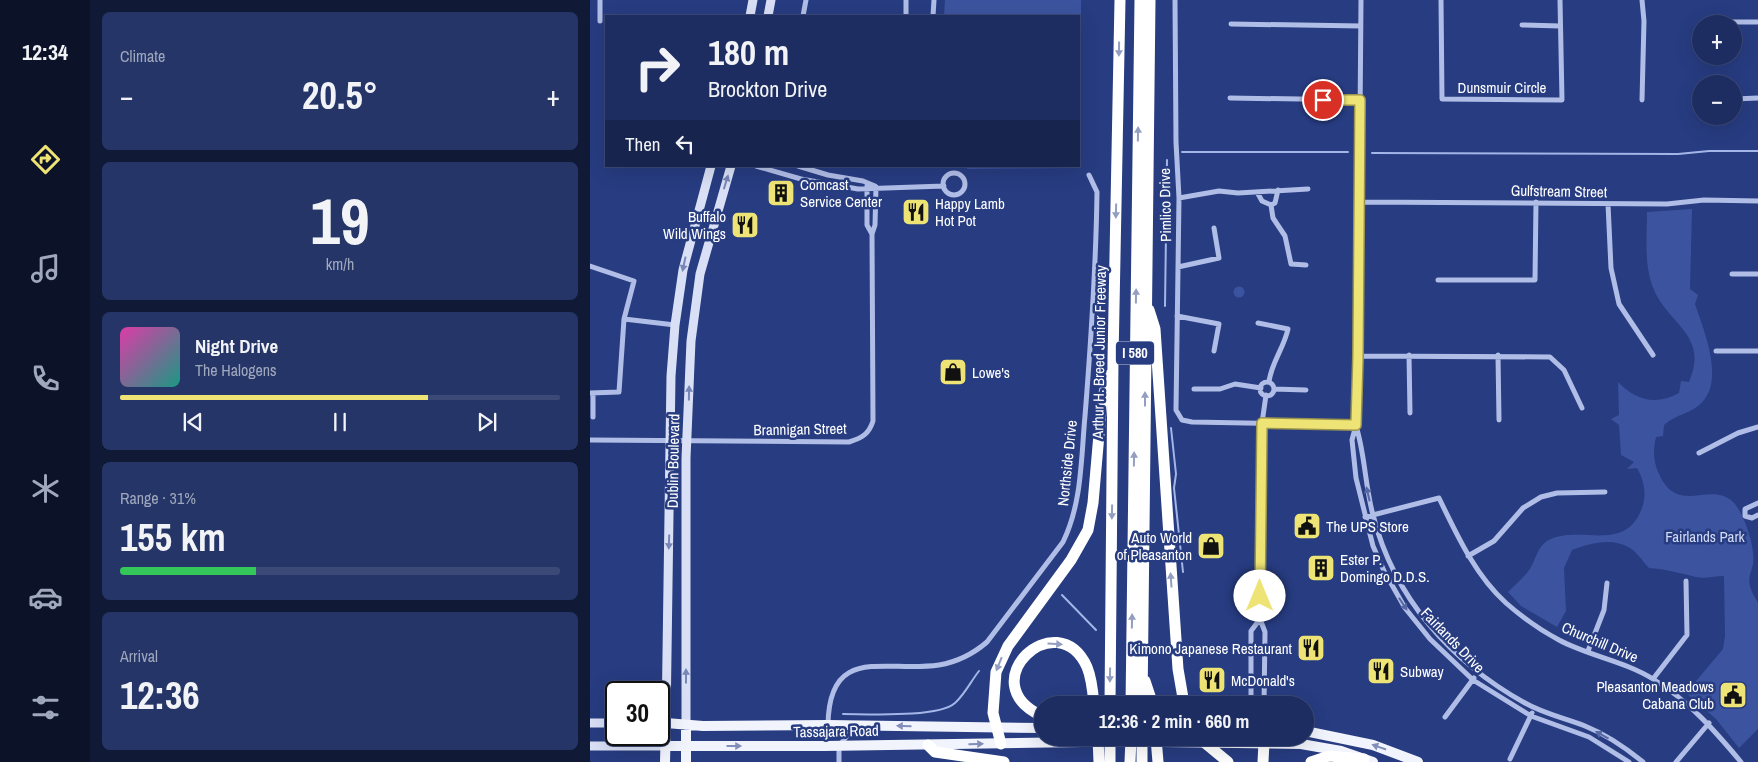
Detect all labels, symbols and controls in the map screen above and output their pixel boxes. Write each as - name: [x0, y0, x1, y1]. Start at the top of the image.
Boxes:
- map controls: [1692, 15, 1742, 125]
- button: +: [1692, 15, 1742, 65]
- text: 180 m: [708, 29, 789, 76]
- icon: right: [625, 35, 690, 100]
- text: 12:34: [22, 37, 68, 67]
- one-way arrow: [1115, 41, 1123, 57]
- text: Climate: [120, 45, 165, 67]
- text: 20.5°: [302, 70, 378, 121]
- text: Brockton Drive: [708, 74, 827, 104]
- button: −: [1692, 75, 1742, 125]
- text: −: [120, 77, 133, 115]
- text: +: [547, 77, 560, 115]
- street label: Dunsmuir Circle: [1458, 77, 1547, 98]
- pin: [1302, 79, 1344, 121]
- icon: arrive: [1309, 86, 1337, 114]
- one-way arrow: [1134, 126, 1142, 142]
- icon: left: [671, 130, 699, 158]
- text: Then: [625, 131, 661, 157]
- icon: directions: [28, 142, 63, 177]
- street label: Pimlico Drive: [1154, 168, 1176, 242]
- one-way arrow: [723, 174, 731, 189]
- place label: Comcast Service Center: [800, 174, 882, 212]
- text: 19: [310, 177, 370, 264]
- building icon: Comcast Service Center: [766, 178, 796, 208]
- street label: Gulfstream Street: [1511, 180, 1608, 202]
- place label: Happy Lamb Hot Pot: [935, 193, 1005, 231]
- restaurant icon: Happy Lamb Hot Pot: [901, 197, 931, 227]
- one-way arrow: [1112, 203, 1120, 219]
- place label: Buffalo Wild Wings: [663, 206, 726, 244]
- restaurant icon: Buffalo Wild Wings: [730, 210, 760, 240]
- icon: music: [28, 251, 63, 286]
- text: km/h: [326, 253, 354, 275]
- one-way arrow: [680, 256, 688, 272]
- street label: Arthur H. Breed Junior Freeway: [1087, 264, 1111, 440]
- one-way arrow: [1132, 288, 1140, 304]
- text: Night Drive: [195, 333, 278, 359]
- road number: I 580: [1116, 342, 1154, 364]
- shop icon: Lowe's: [938, 357, 968, 387]
- text: The Halogens: [195, 359, 277, 381]
- icon: phone: [28, 361, 63, 396]
- place label: Lowe's: [972, 362, 1010, 383]
- one-way arrow: [685, 384, 693, 400]
- one-way arrow: [1141, 391, 1149, 407]
- icon: previous: [179, 408, 207, 436]
- icon: pause: [326, 408, 354, 436]
- icon: next: [473, 408, 501, 436]
- street label: Dublin Boulevard: [662, 414, 684, 508]
- street label: Brannigan Street: [753, 418, 847, 440]
- street label: Northside Drive: [1052, 419, 1082, 507]
- one-way arrow: [1130, 451, 1138, 467]
- icon: climate: [28, 471, 63, 506]
- one-way arrow: [1364, 486, 1372, 502]
- text: Range · 31%: [120, 487, 196, 509]
- one-way arrow: [1108, 505, 1116, 521]
- public building icon: The UPS Store: [1292, 511, 1322, 541]
- text: 155 km: [120, 512, 226, 563]
- place label: The UPS Store: [1326, 516, 1409, 537]
- park label: Fairlands Park: [1665, 526, 1746, 547]
- place label: Auto World of Pleasanton: [1117, 527, 1192, 565]
- shop icon: Auto World of Pleasanton: [1196, 531, 1226, 561]
- one-way arrow: [665, 534, 673, 550]
- place label: Ester P. Domingo D.D.S.: [1340, 549, 1430, 587]
- building icon: Ester P. Domingo D.D.S.: [1306, 553, 1336, 583]
- position arrow: [1233, 569, 1285, 621]
- one-way arrow: [1167, 572, 1175, 588]
- icon: car: [28, 580, 63, 615]
- one-way arrow: [1399, 597, 1408, 610]
- street label: Fairlands Drive: [1416, 603, 1490, 677]
- one-way arrow: [1129, 613, 1137, 629]
- street label: Churchill Drive: [1558, 616, 1642, 668]
- restaurant icon: Kimono Japanese Restaurant: [1296, 633, 1326, 663]
- place label: Kimono Japanese Restaurant: [1129, 638, 1293, 659]
- one-way arrow: [1047, 640, 1063, 648]
- text: Arrival: [120, 645, 158, 667]
- restaurant icon: Subway: [1366, 656, 1396, 686]
- one-way arrow: [995, 657, 1003, 672]
- place label: Subway: [1400, 661, 1445, 682]
- restaurant icon: McDonald's: [1197, 665, 1227, 695]
- one-way arrow: [1106, 667, 1114, 683]
- one-way arrow: [682, 668, 690, 684]
- text: 12:36: [120, 670, 200, 721]
- place label: McDonald's: [1231, 670, 1295, 691]
- place label: Pleasanton Meadows Cabana Club: [1596, 676, 1714, 714]
- public building icon: Pleasanton Meadows Cabana Club: [1718, 680, 1748, 710]
- speed limit sign: 30: [605, 681, 670, 746]
- icon: filters: [28, 690, 63, 725]
- text: 12:36 · 2 min · 660 m: [1099, 708, 1249, 734]
- street label: Tassajara Road: [793, 720, 879, 742]
- one-way arrow: [895, 722, 911, 730]
- one-way arrow: [1596, 730, 1609, 739]
- one-way arrow: [969, 740, 985, 748]
- one-way arrow: [727, 742, 743, 750]
- one-way arrow: [1371, 743, 1386, 751]

